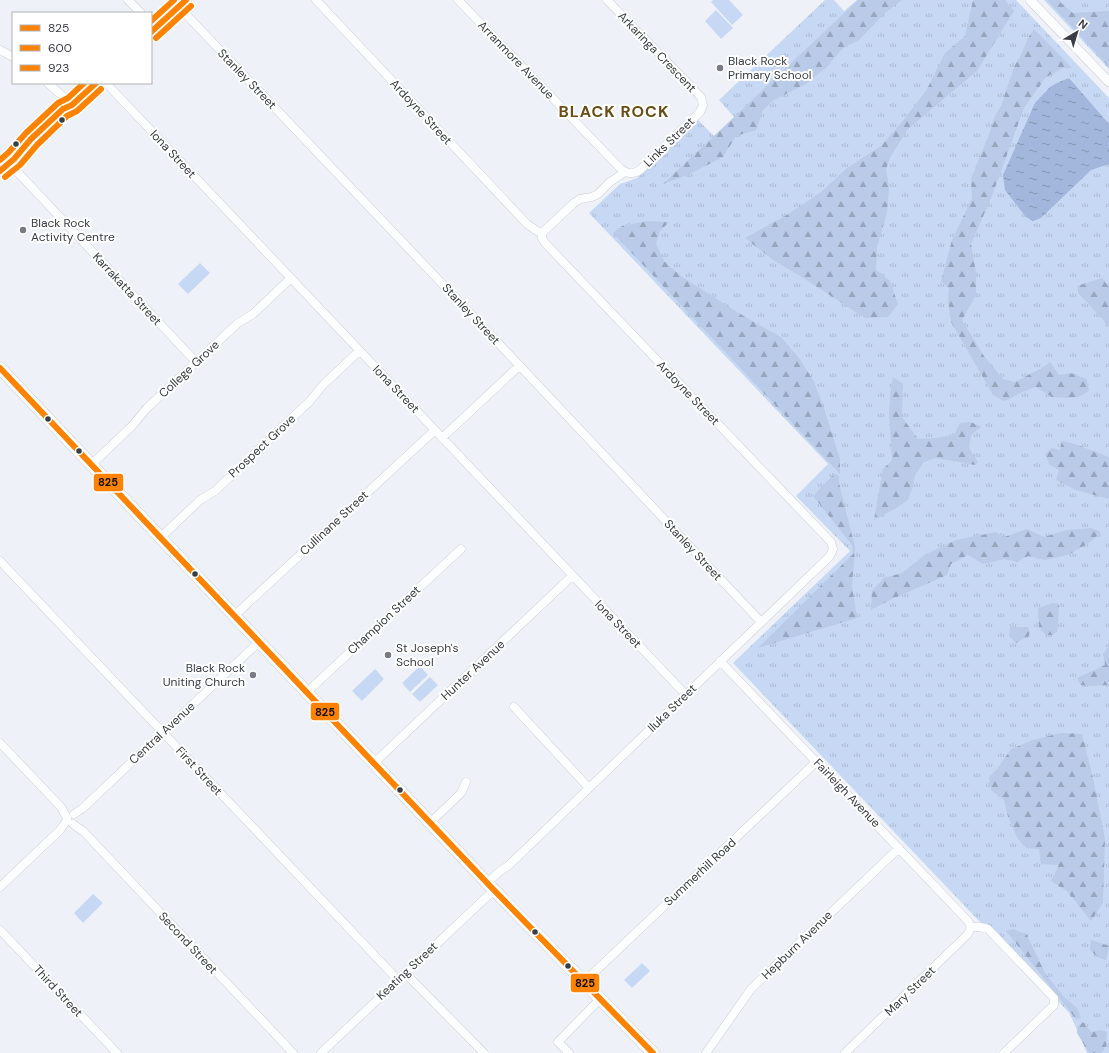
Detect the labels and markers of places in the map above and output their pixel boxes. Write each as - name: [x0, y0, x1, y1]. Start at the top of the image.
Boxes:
- place label: Black Rock Primary School: [728, 53, 811, 83]
- marker: Black Rock Primary School: [715, 63, 725, 73]
- unlabelled marker: [57, 115, 67, 125]
- unlabelled marker: [11, 139, 21, 149]
- place label: Black Rock Activity Centre: [31, 215, 115, 245]
- marker: Black Rock Activity Centre: [18, 225, 28, 235]
- unlabelled marker: [43, 414, 53, 424]
- unlabelled marker: [74, 446, 84, 456]
- unlabelled marker: [190, 569, 200, 579]
- place label: St Joseph's School: [396, 640, 459, 670]
- marker: St Joseph's School: [383, 650, 393, 660]
- place label: Black Rock Uniting Church: [163, 660, 245, 690]
- marker: Black Rock Uniting Church: [248, 670, 258, 680]
- unlabelled marker: [395, 785, 405, 795]
- unlabelled marker: [530, 927, 540, 937]
- unlabelled marker: [563, 961, 573, 971]

